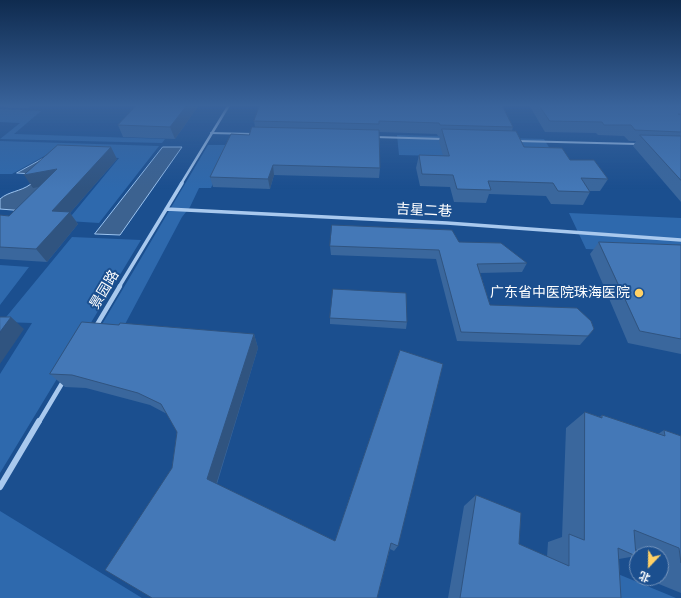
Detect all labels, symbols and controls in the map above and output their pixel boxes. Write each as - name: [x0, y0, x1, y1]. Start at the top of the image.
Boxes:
- street label: 吉星二巷: [396, 201, 452, 221]
- street label: 景园路: [87, 268, 123, 312]
- place label: 广东省中医院珠海医院: [490, 285, 630, 301]
- marker: 广东省中医院珠海医院: [633, 287, 645, 299]
- north arrow: [629, 546, 669, 586]
- text: 北: [637, 569, 652, 585]

